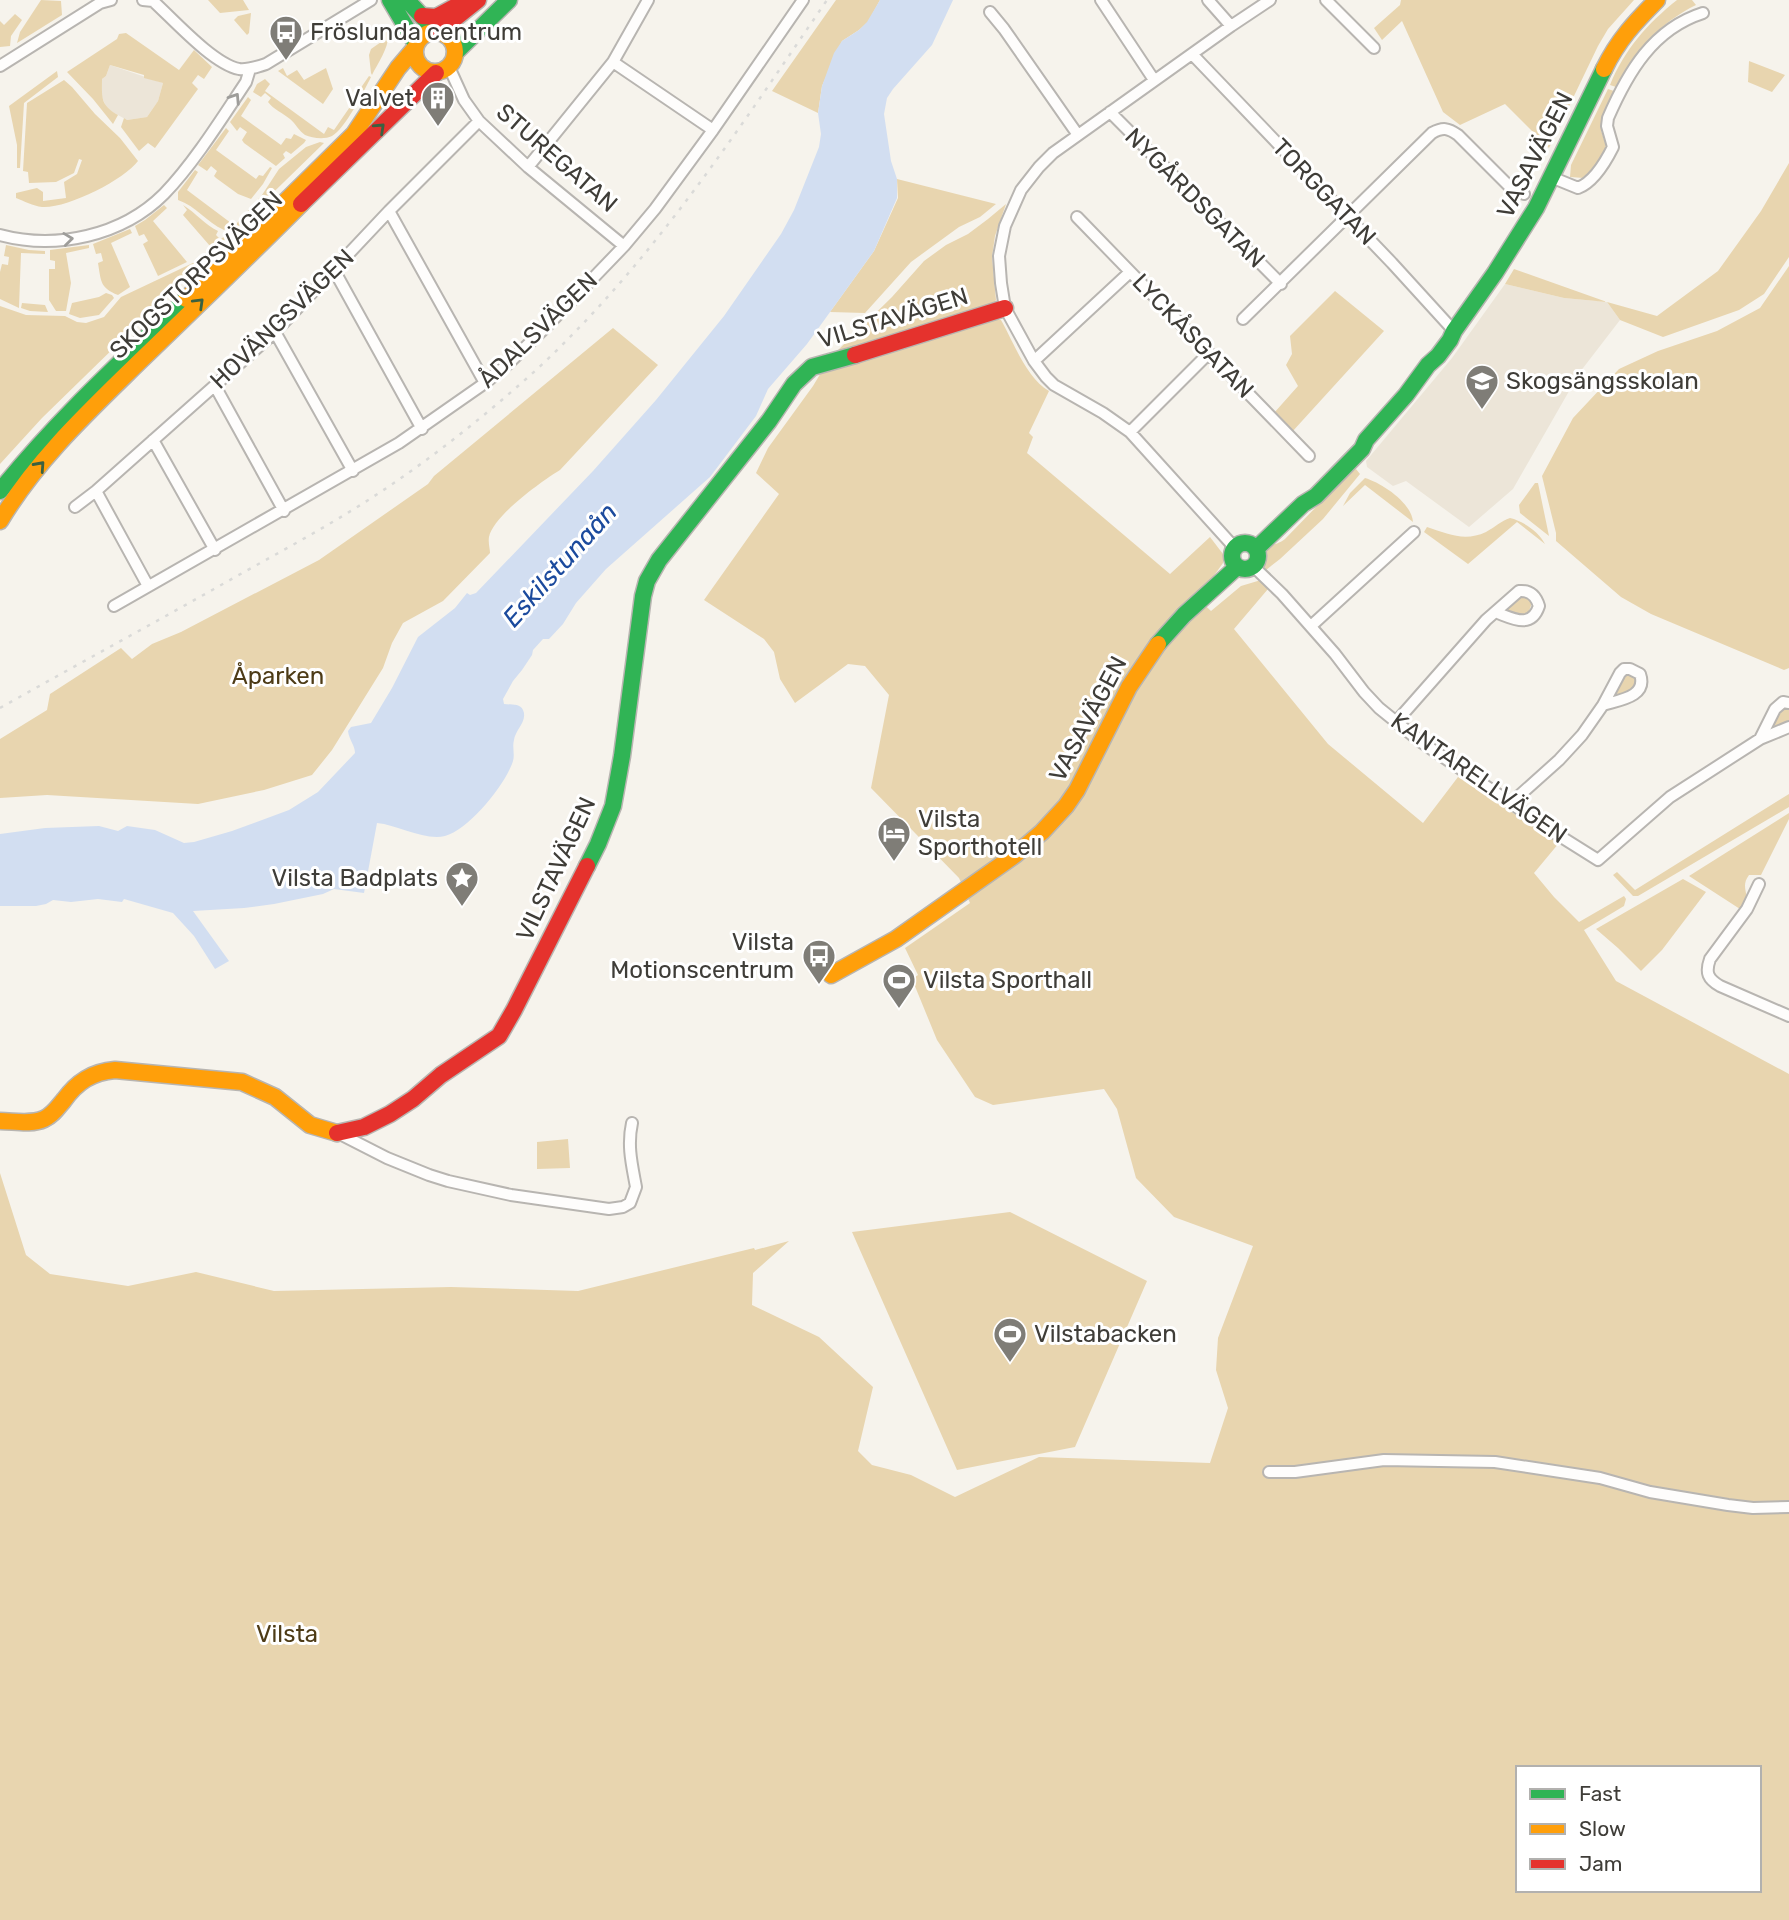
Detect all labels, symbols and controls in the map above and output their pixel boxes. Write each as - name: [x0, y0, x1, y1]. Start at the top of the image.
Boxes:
- bus stop icon: Fröslunda centrum: [267, 13, 305, 62]
- place label: Fröslunda centrum: [310, 18, 522, 46]
- building icon: Valvet: [419, 79, 457, 128]
- place label: Valvet: [345, 84, 414, 112]
- street label: VASAVÄGEN: [1491, 87, 1579, 223]
- one-way arrow: [227, 93, 240, 106]
- street label: STUREGATAN: [491, 98, 623, 218]
- street label: NYGÅRDSGATAN: [1119, 122, 1271, 274]
- one-way arrow: [371, 124, 384, 137]
- street label: TORGGATAN: [1266, 133, 1382, 251]
- street label: SKOGSTORPSVÄGEN: [104, 185, 288, 365]
- one-way arrow: [62, 232, 73, 247]
- street label: HOVÄNGSVÄGEN: [204, 243, 360, 395]
- street label: ÅDALSVÄGEN: [473, 266, 603, 394]
- street label: LYCKÅSGATAN: [1127, 268, 1259, 404]
- street label: VILSTAVÄGEN: [815, 282, 971, 354]
- one-way arrow: [191, 299, 204, 312]
- school or university icon: Skogsängsskolan: [1463, 362, 1501, 411]
- place label: Skogsängsskolan: [1506, 367, 1699, 395]
- one-way arrow: [32, 461, 44, 474]
- water label: Eskilstunaån: [496, 497, 624, 633]
- street label: VASAVÄGEN: [1043, 652, 1133, 786]
- park label: Åparken: [232, 662, 324, 690]
- street label: KANTARELLVÄGEN: [1386, 707, 1572, 849]
- street label: VILSTAVÄGEN: [510, 793, 602, 945]
- place label: Vilsta Sporthotell: [918, 805, 1042, 861]
- hotel icon: Vilsta Sporthotell: [875, 814, 913, 863]
- place icon: Vilsta Badplats: [443, 859, 481, 908]
- place label: Vilsta Badplats: [272, 864, 438, 892]
- place label: Vilsta Motionscentrum: [610, 928, 794, 984]
- bus stop icon: Vilsta Motionscentrum: [800, 937, 838, 986]
- sports icon: Vilsta Sporthall: [880, 961, 918, 1010]
- place label: Vilsta Sporthall: [923, 966, 1092, 994]
- sports icon: Vilstabacken: [991, 1315, 1029, 1364]
- place label: Vilstabacken: [1034, 1320, 1177, 1348]
- park label: Vilsta: [256, 1620, 318, 1648]
- legend: [1516, 1766, 1761, 1892]
- text: Fast: [1579, 1781, 1621, 1806]
- text: Slow: [1579, 1816, 1626, 1841]
- text: Jam: [1579, 1851, 1623, 1876]

